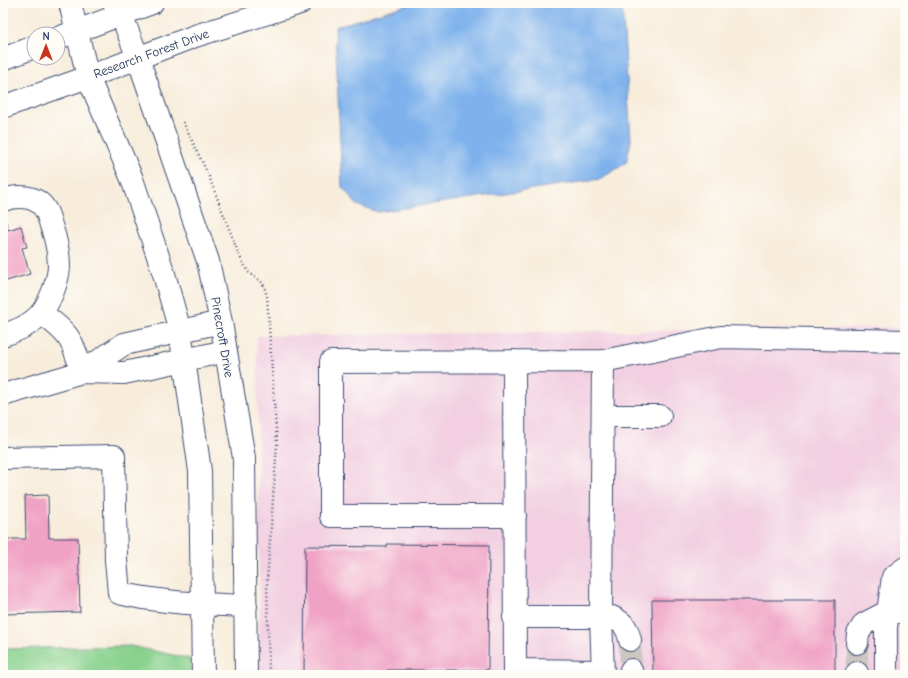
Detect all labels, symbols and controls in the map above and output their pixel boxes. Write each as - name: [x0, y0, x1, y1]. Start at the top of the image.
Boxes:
- street label: Research Forest Drive: [91, 25, 211, 81]
- north arrow: [26, 26, 66, 66]
- text: N: [42, 30, 50, 43]
- street label: Pinecroft Drive: [208, 296, 237, 379]

